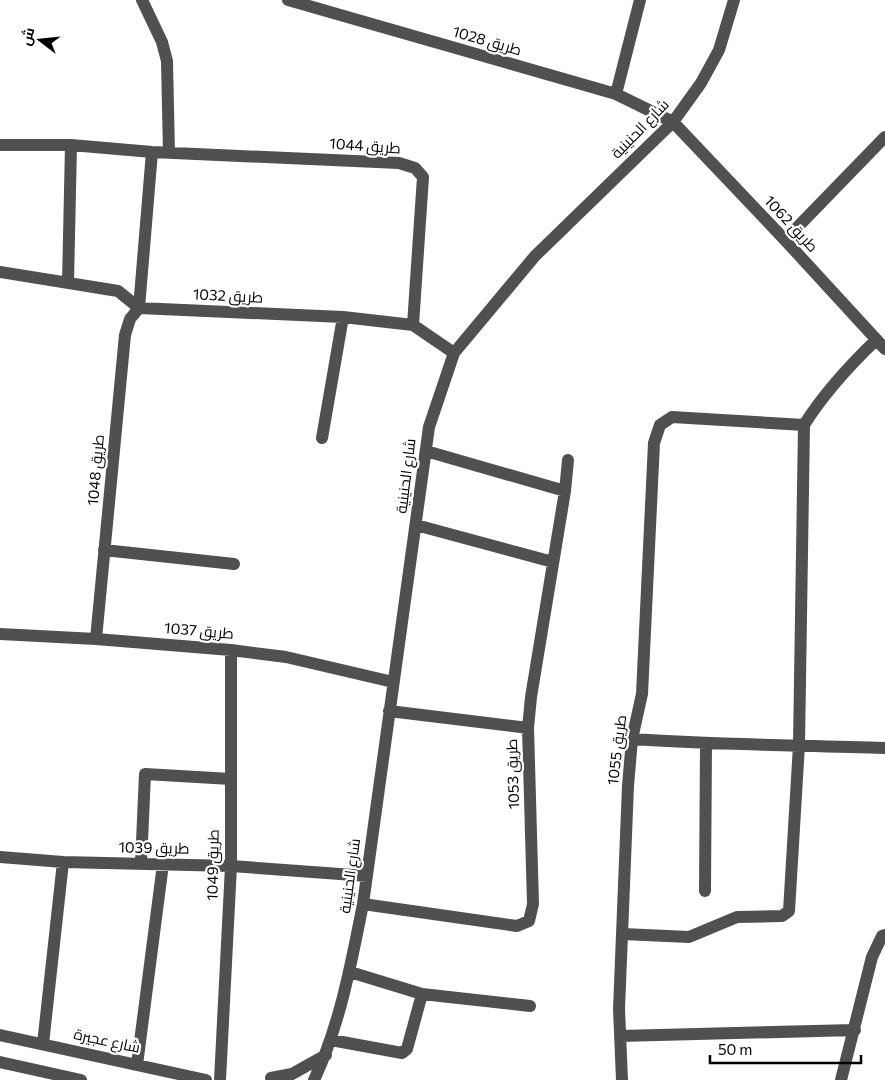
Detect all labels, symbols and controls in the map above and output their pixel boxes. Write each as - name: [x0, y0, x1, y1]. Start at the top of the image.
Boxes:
- north arrow: [15, 15, 65, 65]
- street label: طريق 1028: [450, 22, 524, 60]
- text: ش: [16, 25, 39, 48]
- street label: شارع الحنينية: [607, 95, 674, 164]
- street label: طريق 1044: [329, 134, 401, 158]
- street label: طريق 1062: [760, 191, 822, 257]
- street label: طريق 1032: [192, 284, 264, 308]
- street label: طريق 1048: [83, 434, 109, 506]
- street label: شارع الحنينية: [391, 437, 422, 515]
- street label: طريق 1037: [163, 618, 235, 644]
- street label: طريق 1055: [603, 714, 631, 786]
- street label: طريق 1053: [502, 738, 524, 810]
- street label: طريق 1049: [202, 829, 224, 901]
- street label: طريق 1039: [118, 837, 190, 859]
- street label: شارع الحنينية: [335, 837, 366, 915]
- street label: شارع عجيرة: [72, 1024, 142, 1059]
- scale bar: [710, 1032, 861, 1064]
- text: 50 m: [718, 1040, 752, 1058]

